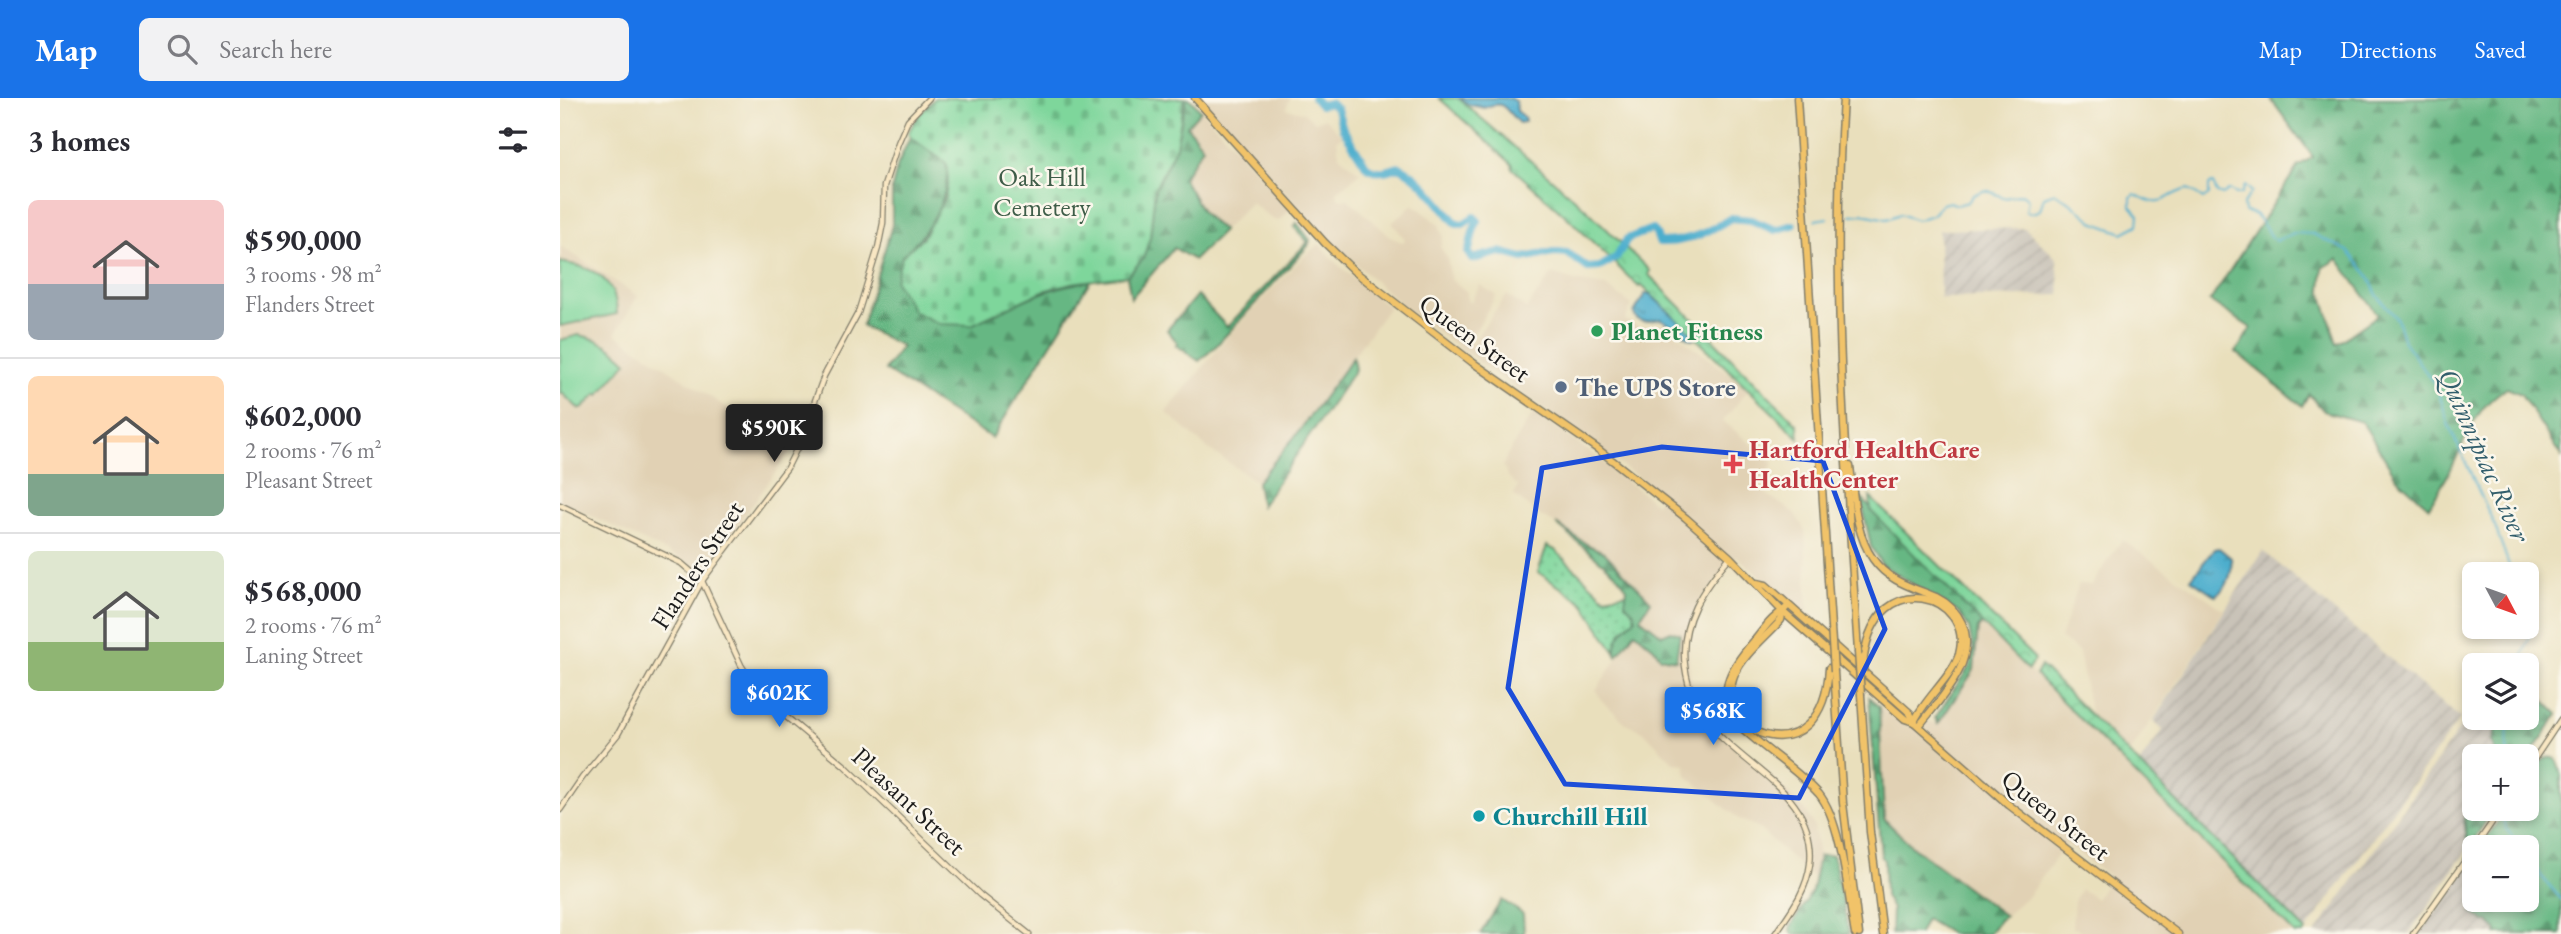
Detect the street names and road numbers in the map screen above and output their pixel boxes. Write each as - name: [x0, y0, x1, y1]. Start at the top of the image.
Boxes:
- street label: Queen Street: [1413, 286, 1537, 390]
- street label: Flanders Street: [643, 494, 751, 636]
- street label: Pleasant Street: [845, 739, 973, 863]
- street label: Queen Street: [1994, 762, 2118, 868]

